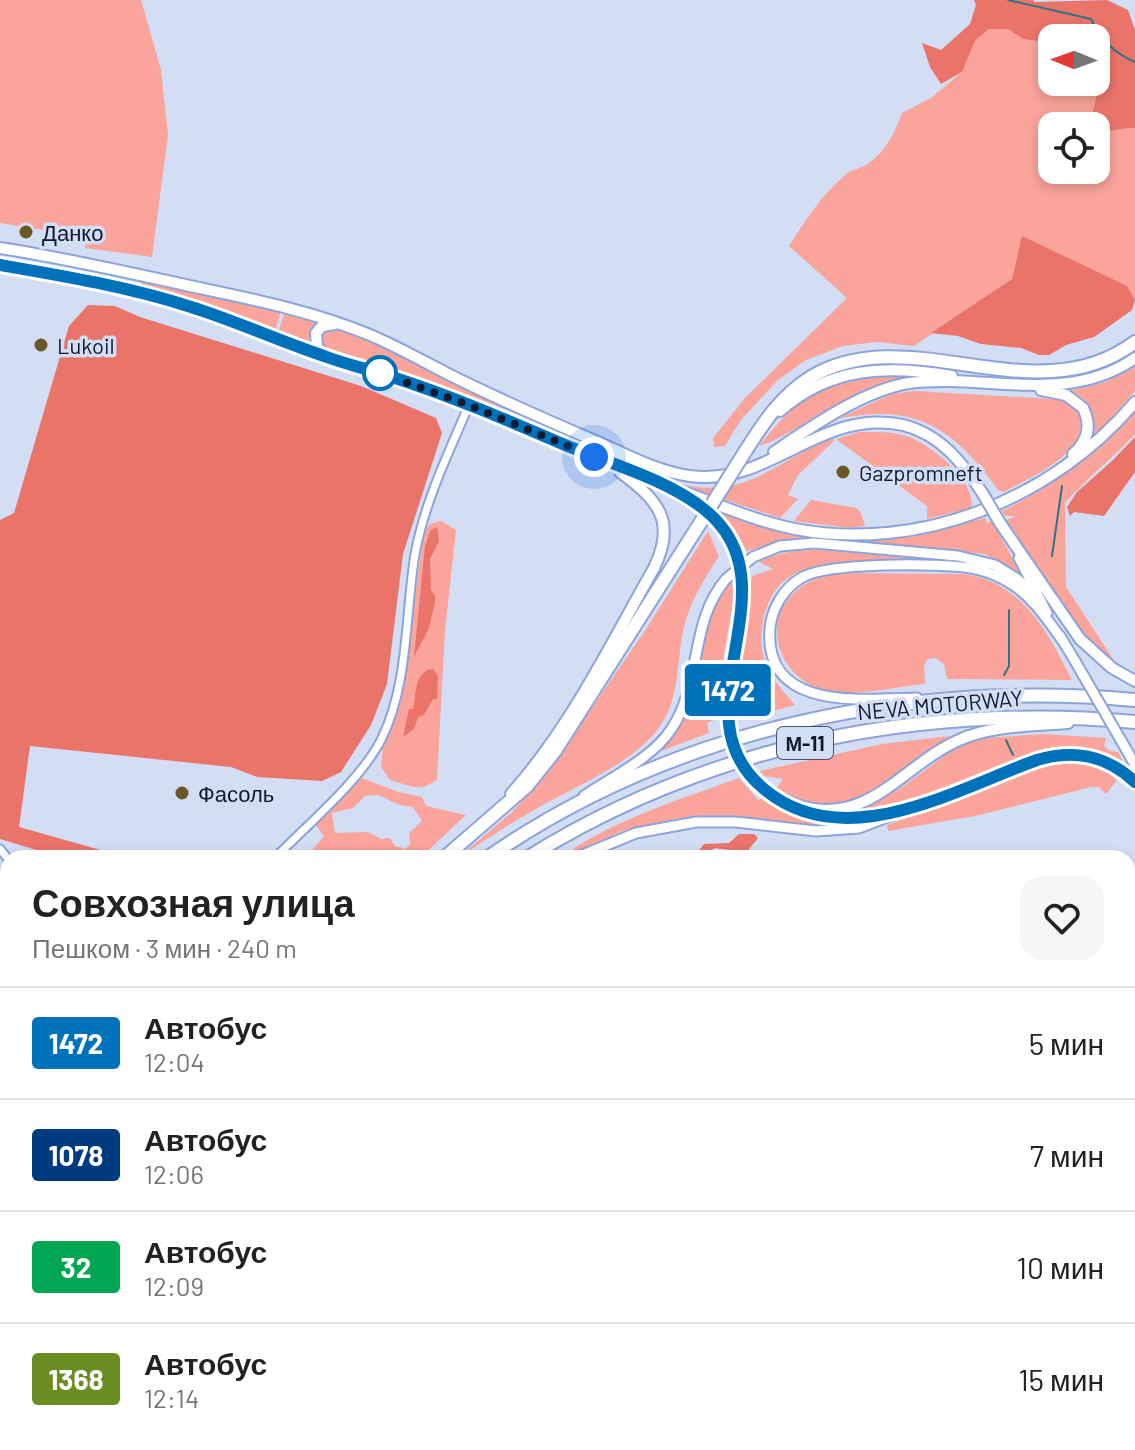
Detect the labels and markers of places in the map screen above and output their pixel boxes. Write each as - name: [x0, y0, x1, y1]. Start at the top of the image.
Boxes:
- place label: Данко: [42, 219, 103, 246]
- marker: Данко: [17, 223, 35, 241]
- place label: Lukoil: [57, 332, 115, 358]
- marker: Lukoil: [32, 336, 50, 354]
- unlabelled marker: [363, 356, 397, 390]
- place label: Gazpromneft: [859, 459, 983, 485]
- marker: Gazpromneft: [834, 463, 852, 481]
- place label: Фасоль: [198, 780, 274, 806]
- marker: Фасоль: [173, 784, 191, 802]

